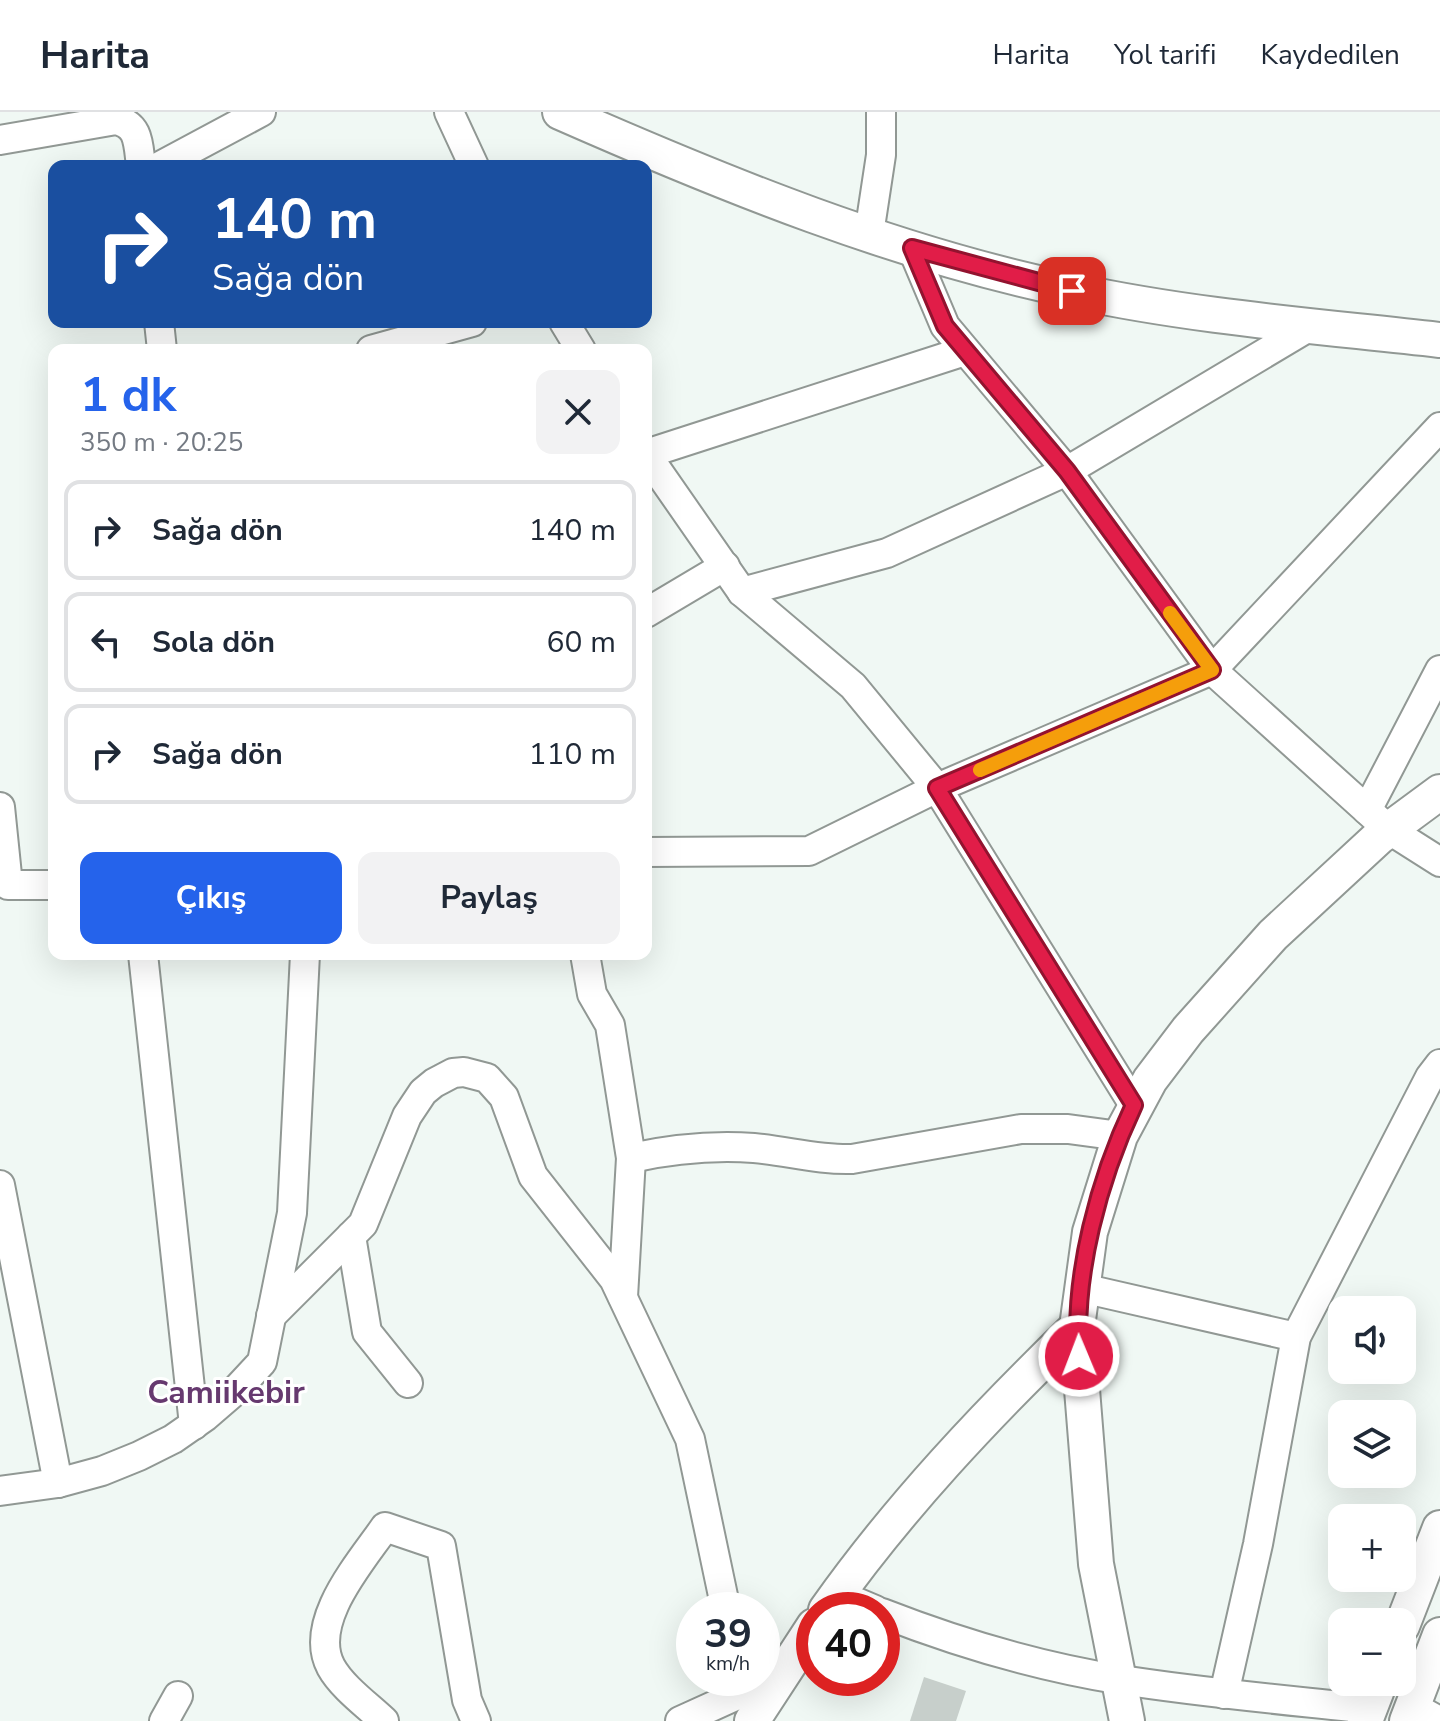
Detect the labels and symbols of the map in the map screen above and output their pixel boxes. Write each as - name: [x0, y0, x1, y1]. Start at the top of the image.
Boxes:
- pin: [1038, 257, 1106, 325]
- position arrow: [1037, 1314, 1121, 1398]
- district label: Camiikebir: [147, 1371, 305, 1414]
- speed limit sign: 40: [796, 1592, 900, 1696]

